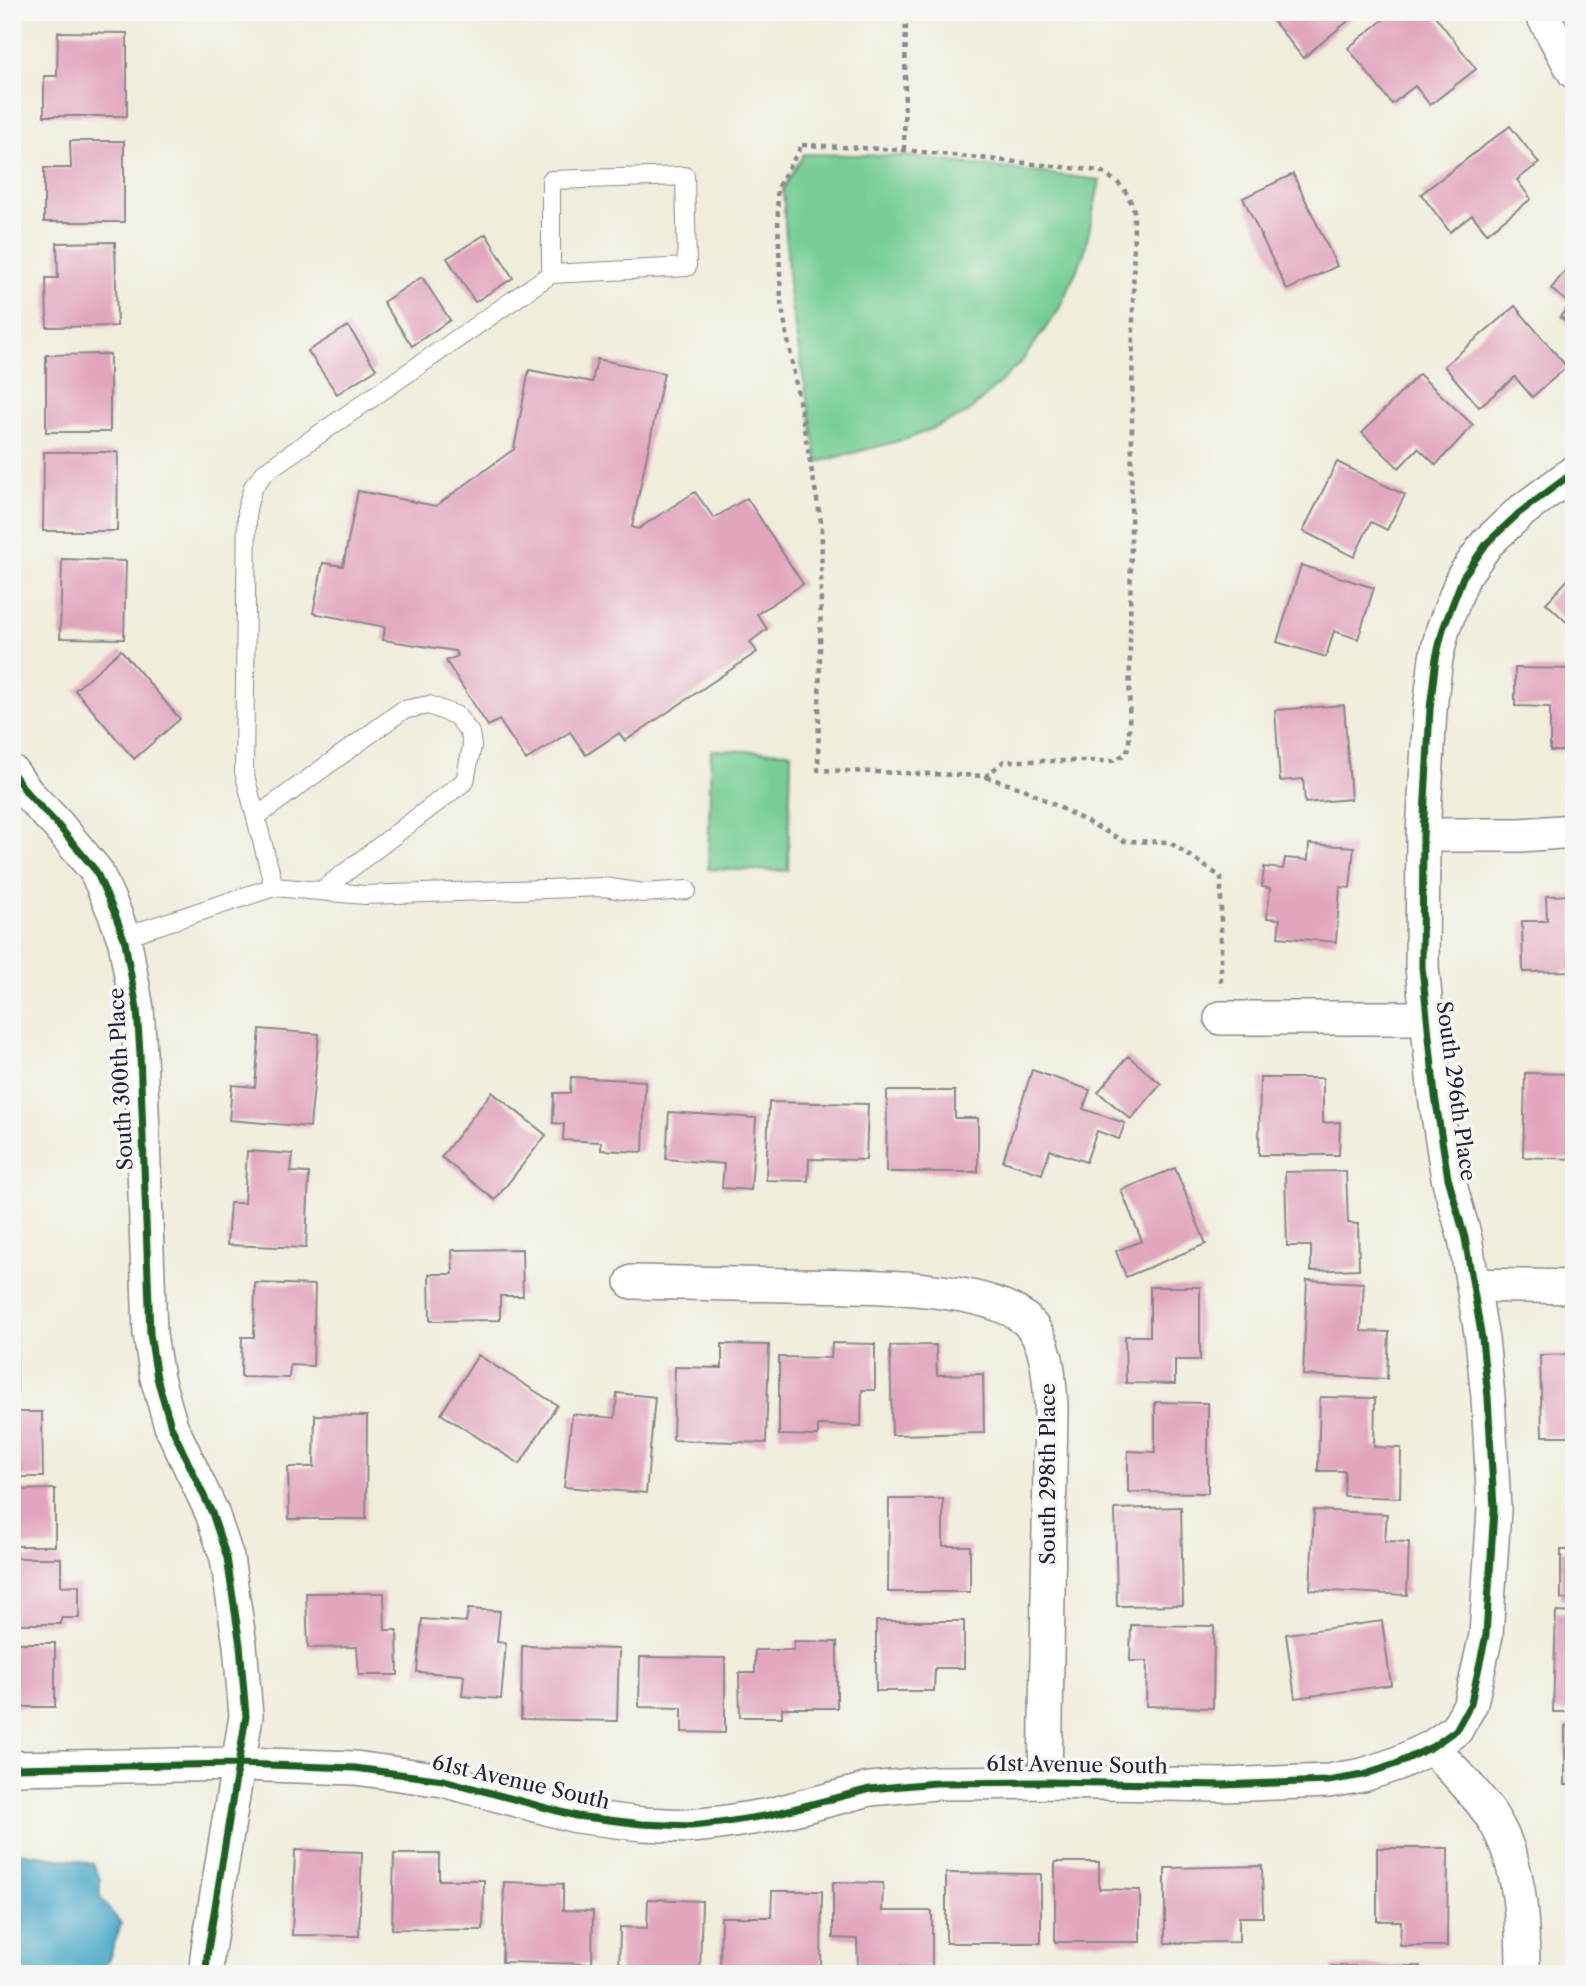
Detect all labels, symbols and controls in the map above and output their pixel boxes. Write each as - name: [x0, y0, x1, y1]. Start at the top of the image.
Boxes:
- street label: South 300th Place: [103, 987, 138, 1171]
- street label: South 296th Place: [1431, 999, 1481, 1182]
- street label: South 298th Place: [1035, 1383, 1060, 1565]
- street label: 61st Avenue South: [430, 1749, 612, 1814]
- street label: 61st Avenue South: [986, 1750, 1168, 1779]

